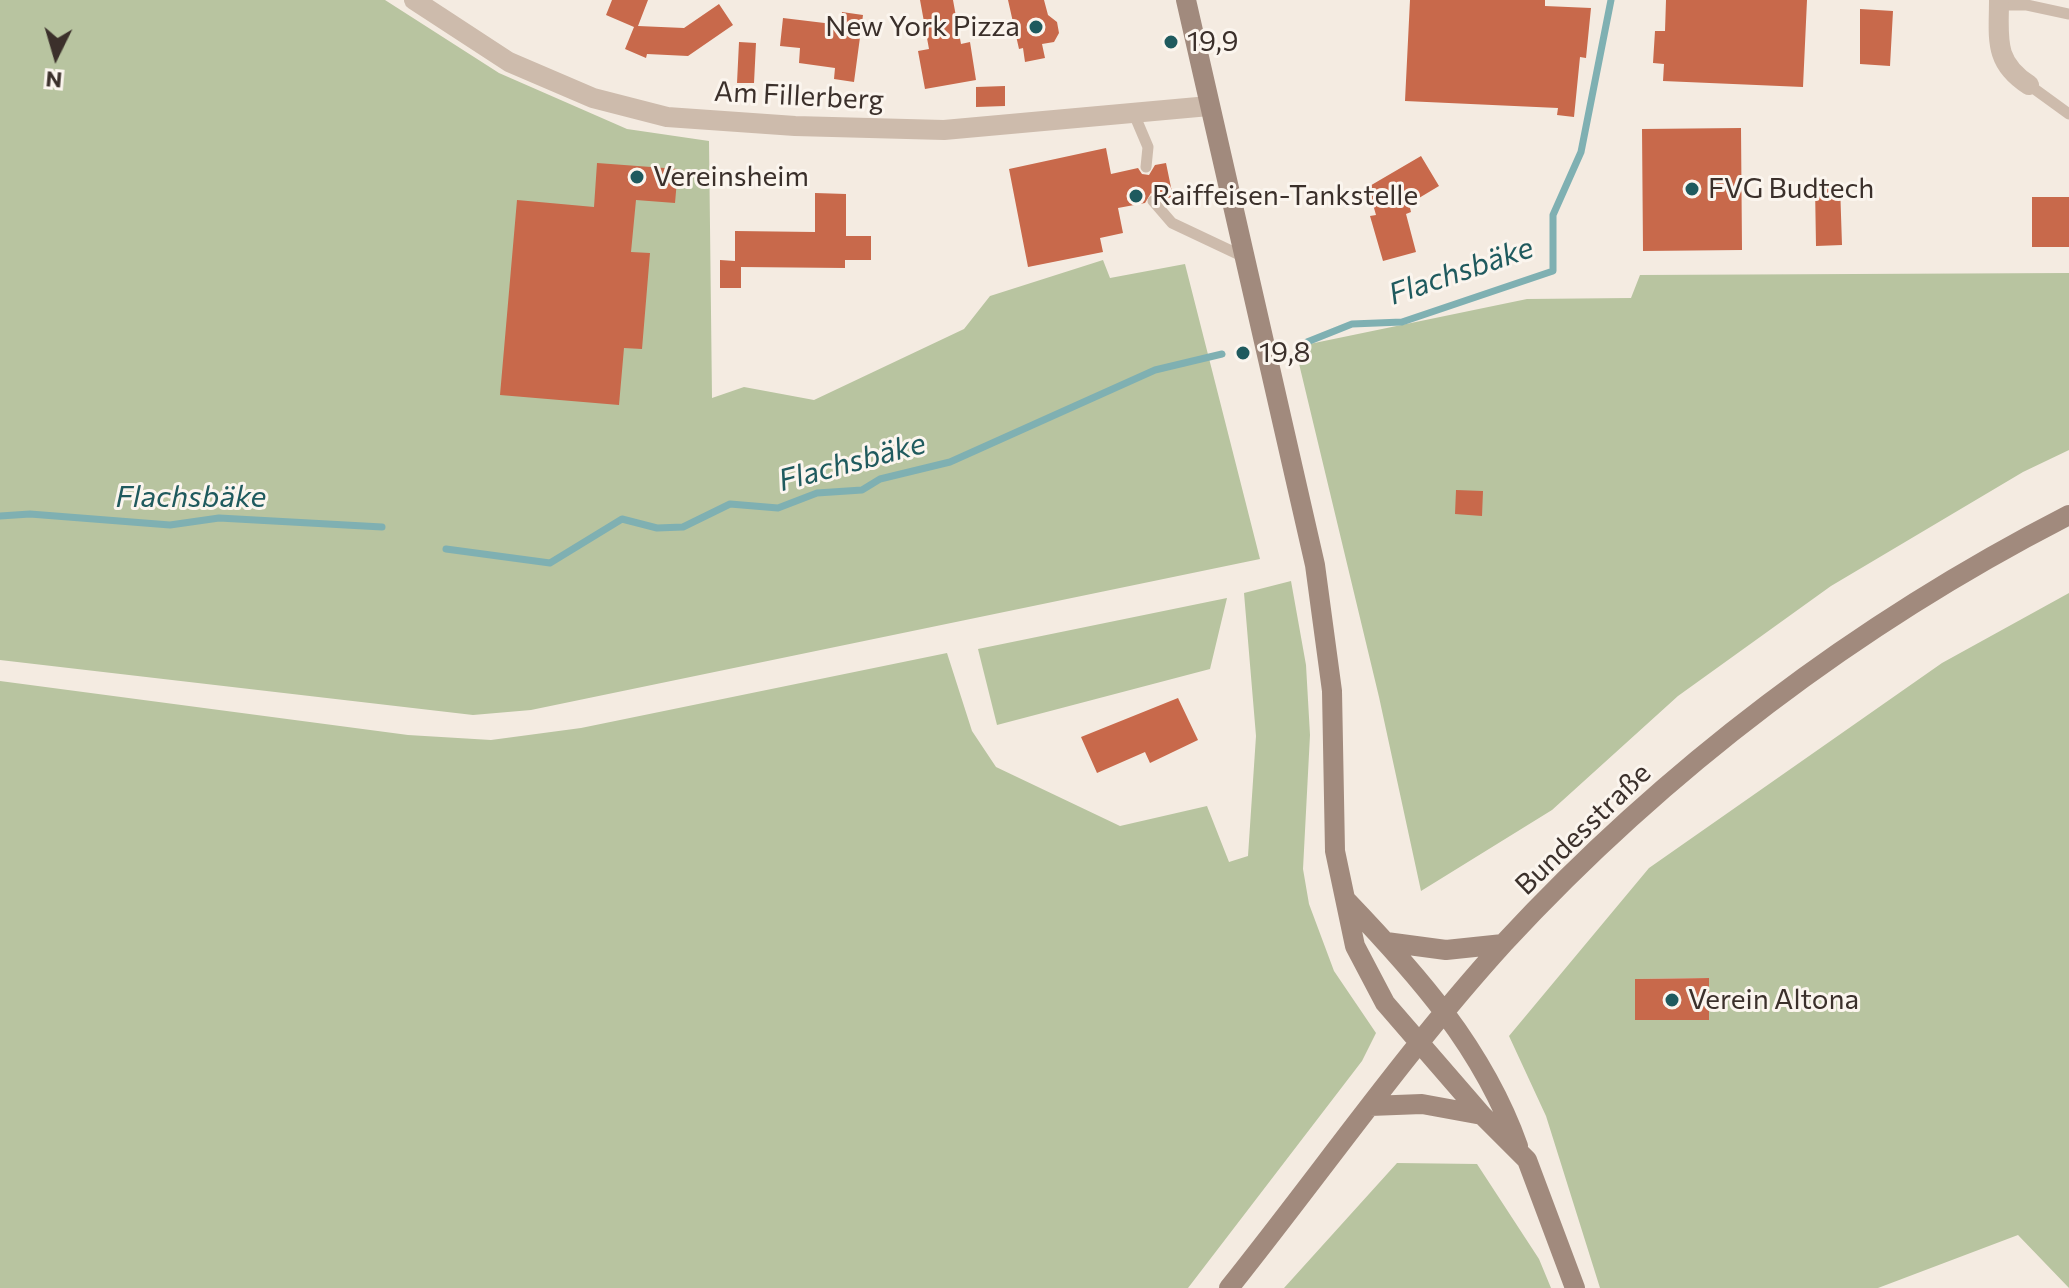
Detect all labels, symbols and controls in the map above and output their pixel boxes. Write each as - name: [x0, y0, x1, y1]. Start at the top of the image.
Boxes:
- place label: New York Pizza: [825, 10, 1020, 44]
- north arrow: [16, 16, 96, 96]
- marker: New York Pizza: [1027, 18, 1045, 36]
- place label: 19,9: [1187, 25, 1238, 59]
- marker: 19,9: [1162, 33, 1180, 51]
- text: N: [44, 66, 63, 95]
- street label: Am Fillerberg: [713, 75, 885, 117]
- place label: Vereinsheim: [653, 160, 809, 194]
- marker: Vereinsheim: [628, 168, 646, 186]
- place label: FVG Budtech: [1708, 172, 1874, 206]
- place label: Raiffeisen-Tankstelle: [1152, 179, 1418, 213]
- marker: FVG Budtech: [1683, 180, 1701, 198]
- marker: Raiffeisen-Tankstelle: [1127, 187, 1145, 205]
- water label: Flachsbäke: [1384, 229, 1538, 313]
- place label: 19,8: [1259, 336, 1310, 370]
- marker: 19,8: [1234, 344, 1252, 362]
- water label: Flachsbäke: [774, 425, 930, 499]
- water label: Flachsbäke: [116, 479, 266, 515]
- street label: Bundesstraße: [1508, 756, 1658, 902]
- place label: Verein Altona: [1688, 983, 1859, 1017]
- marker: Verein Altona: [1663, 991, 1681, 1009]

